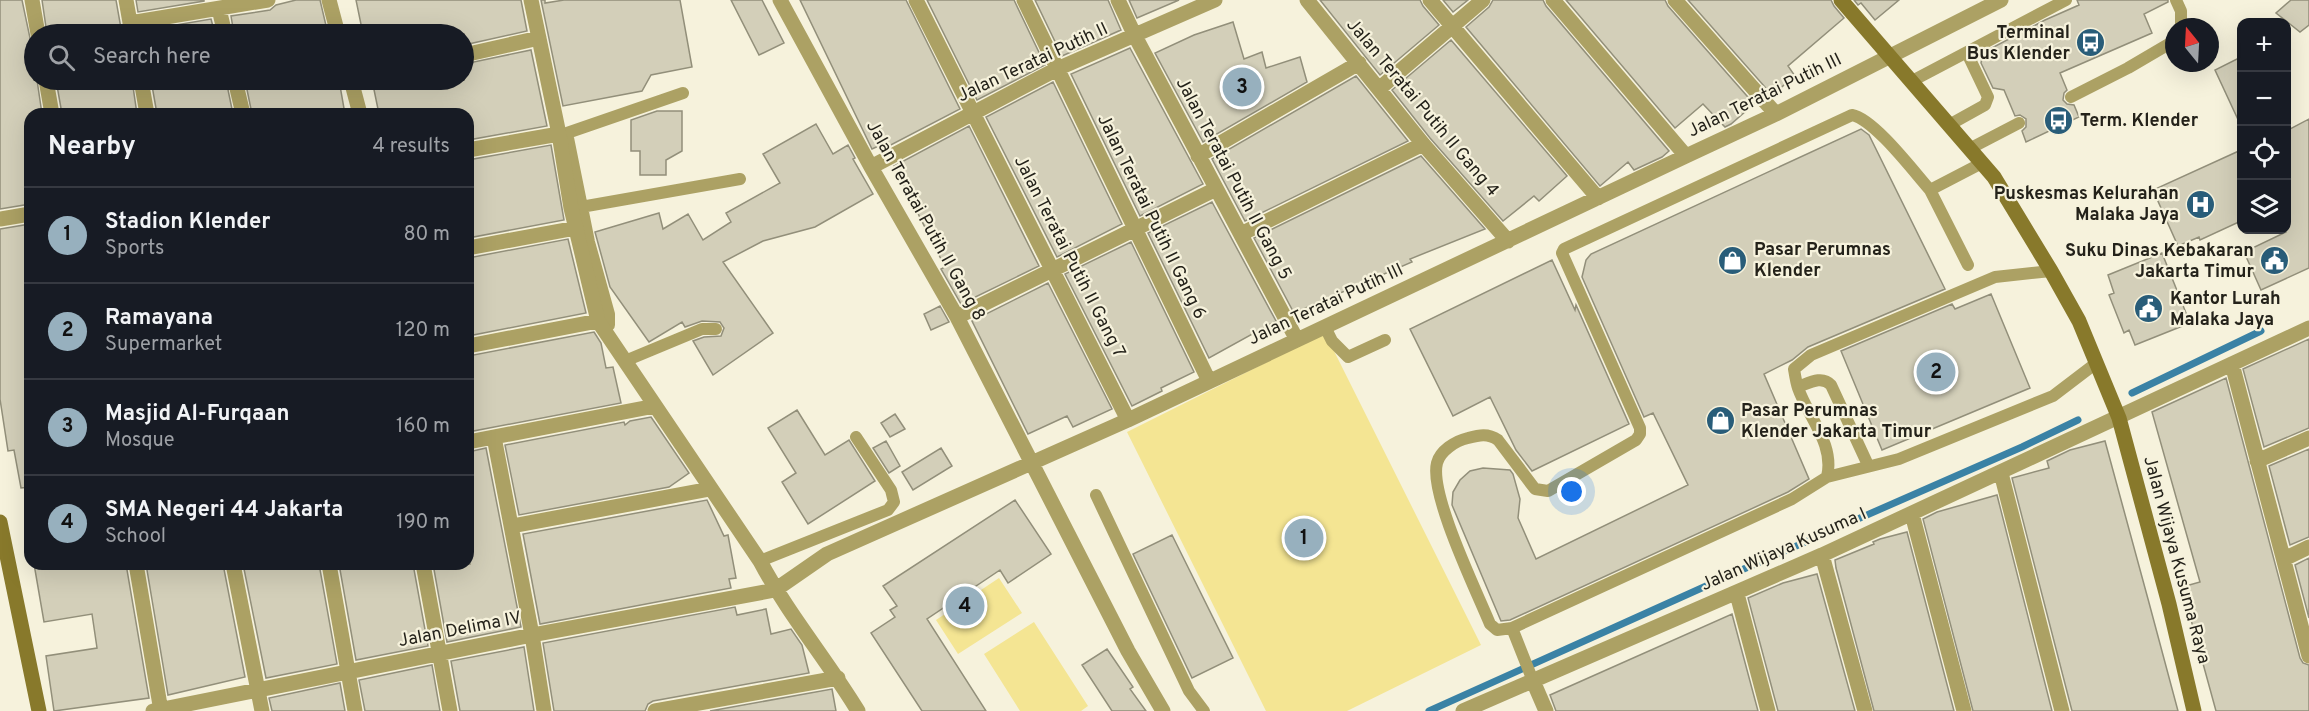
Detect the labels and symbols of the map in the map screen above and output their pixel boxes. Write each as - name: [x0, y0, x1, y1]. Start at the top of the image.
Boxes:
- street label: Jalan Teratai Putih II Gang 4: [1341, 14, 1503, 202]
- street label: Jalan Teratai Putih II: [954, 18, 1112, 108]
- north arrow: [2165, 18, 2219, 72]
- place label: Terminal Bus Klender: [1967, 22, 2070, 66]
- bus stop icon: Terminal Bus Klender: [2075, 27, 2107, 59]
- street label: Jalan Teratai Putih III: [1684, 49, 1846, 143]
- pin: 3: [1222, 64, 1262, 110]
- street label: Jalan Teratai Putih II Gang 5: [1170, 74, 1296, 284]
- bus stop icon: Term. Klender: [2043, 105, 2075, 137]
- place label: Term. Klender: [2080, 110, 2199, 133]
- street label: Jalan Teratai Putih II Gang 6: [1091, 111, 1211, 323]
- street label: Jalan Teratai Putih II Gang 8: [860, 117, 990, 325]
- street label: Jalan Teratai Putih II Gang 7: [1008, 152, 1130, 362]
- place label: Puskesmas Kelurahan Malaka Jaya: [1994, 183, 2179, 227]
- hospital icon: Puskesmas Kelurahan Malaka Jaya: [2184, 188, 2216, 220]
- place label: Pasar Perumnas Klender: [1754, 239, 1891, 283]
- place label: Suku Dinas Kebakaran Jakarta Timur: [2065, 240, 2254, 284]
- shop icon: Pasar Perumnas Klender: [1717, 244, 1749, 276]
- public building icon: Suku Dinas Kebakaran Jakarta Timur: [2259, 245, 2291, 277]
- street label: Jalan Teratai Putih III: [1245, 259, 1407, 351]
- place label: Kantor Lurah Malaka Jaya: [2170, 288, 2281, 332]
- public building icon: Kantor Lurah Malaka Jaya: [2133, 293, 2165, 325]
- pin: 2: [1916, 350, 1956, 394]
- place label: Pasar Perumnas Klender Jakarta Timur: [1741, 400, 1932, 444]
- shop icon: Pasar Perumnas Klender Jakarta Timur: [1704, 405, 1736, 437]
- street label: Jalan Wijaya Kusuma Raya: [2137, 454, 2215, 666]
- your location: [1557, 477, 1586, 506]
- street label: Jalan Wijaya Kusuma I: [1697, 503, 1871, 597]
- pin: 1: [1284, 516, 1324, 560]
- pin: 4: [946, 584, 984, 628]
- street label: Jalan Delima IV: [396, 607, 524, 653]

